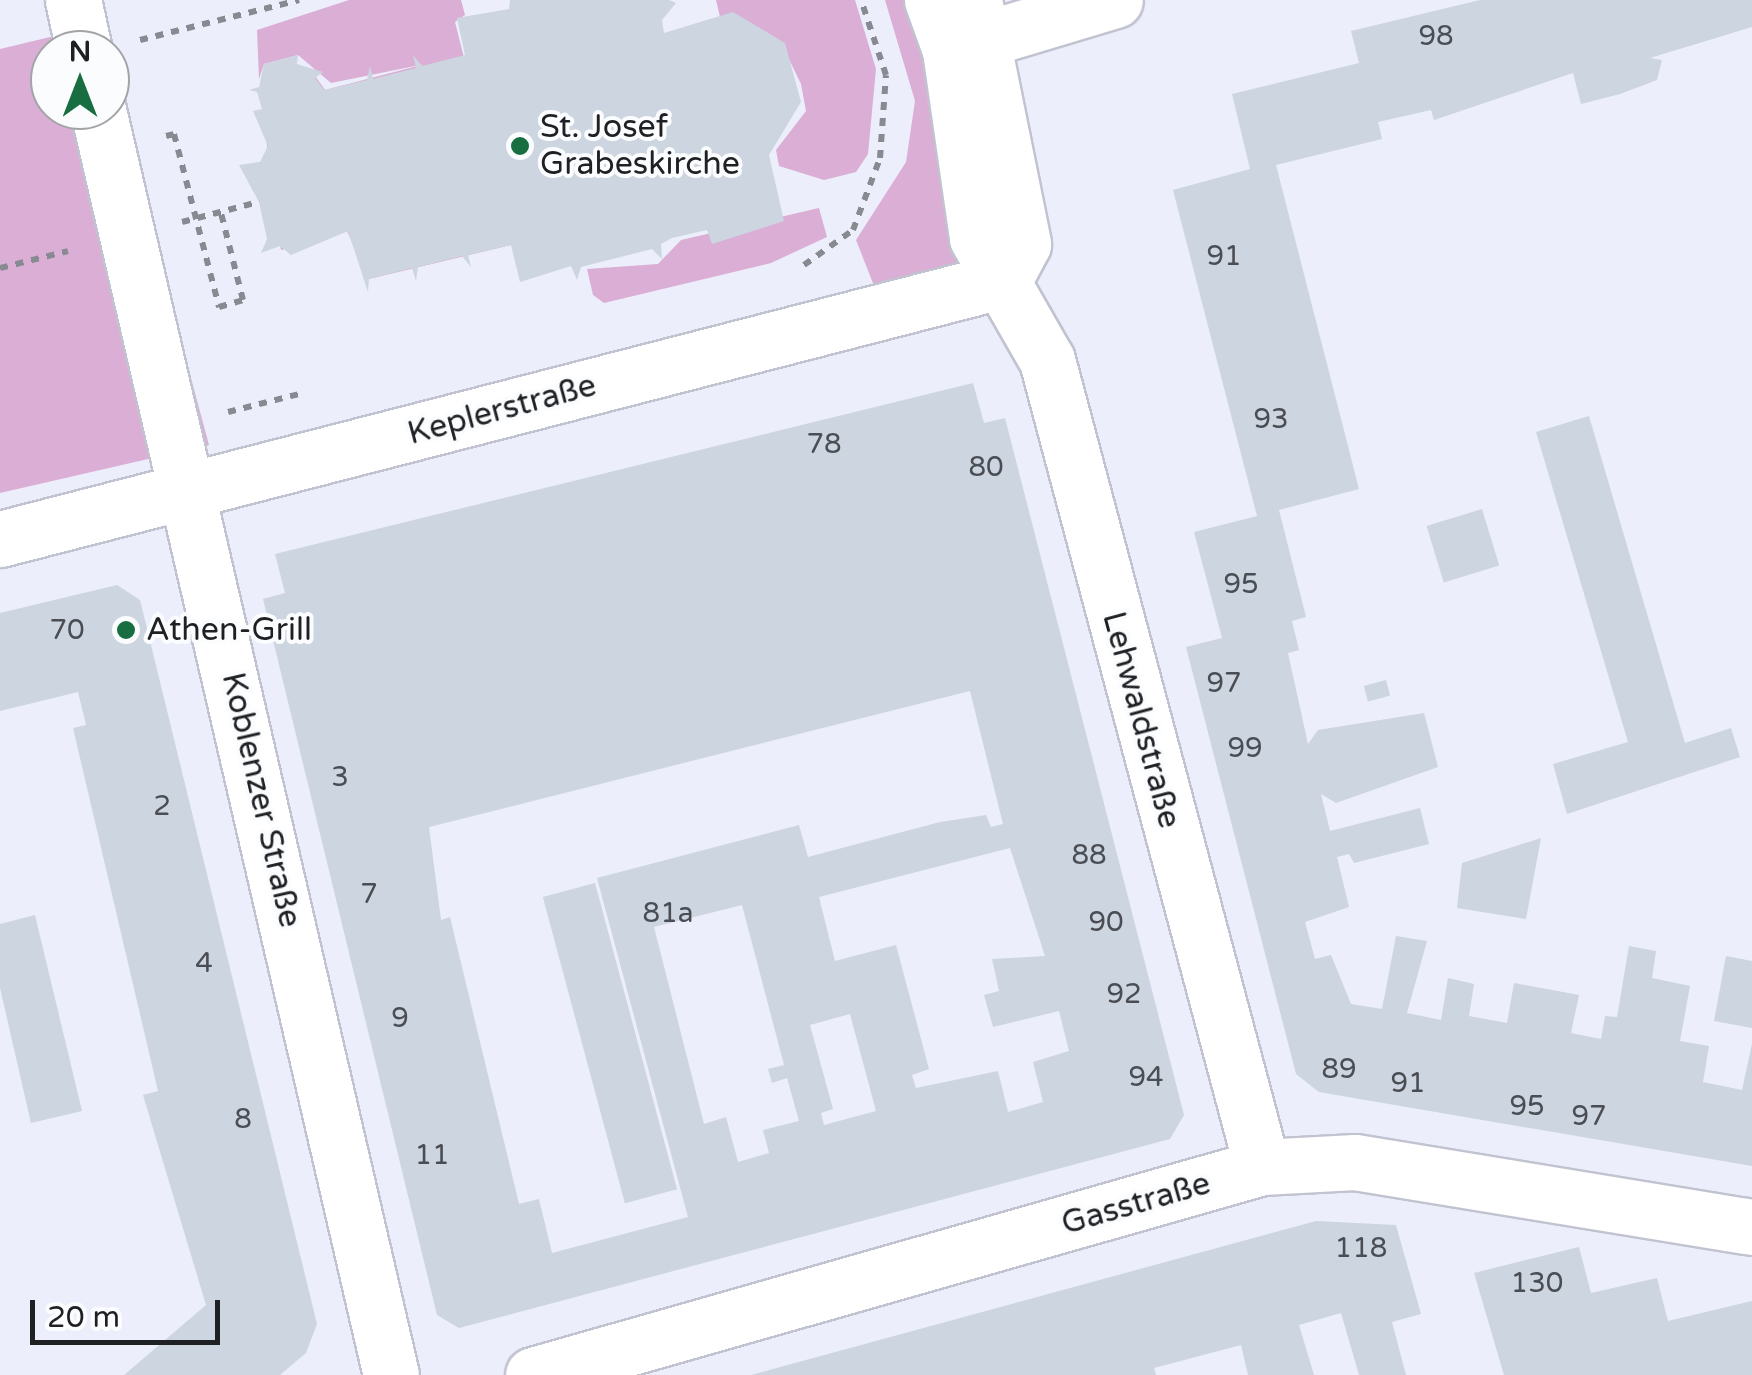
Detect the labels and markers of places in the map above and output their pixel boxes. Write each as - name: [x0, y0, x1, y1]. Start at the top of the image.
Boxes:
- place label: St. Josef Grabeskirche: [540, 109, 740, 184]
- marker: St. Josef Grabeskirche: [509, 135, 531, 157]
- place label: Athen-Grill: [146, 611, 312, 649]
- marker: Athen-Grill: [115, 619, 137, 641]

